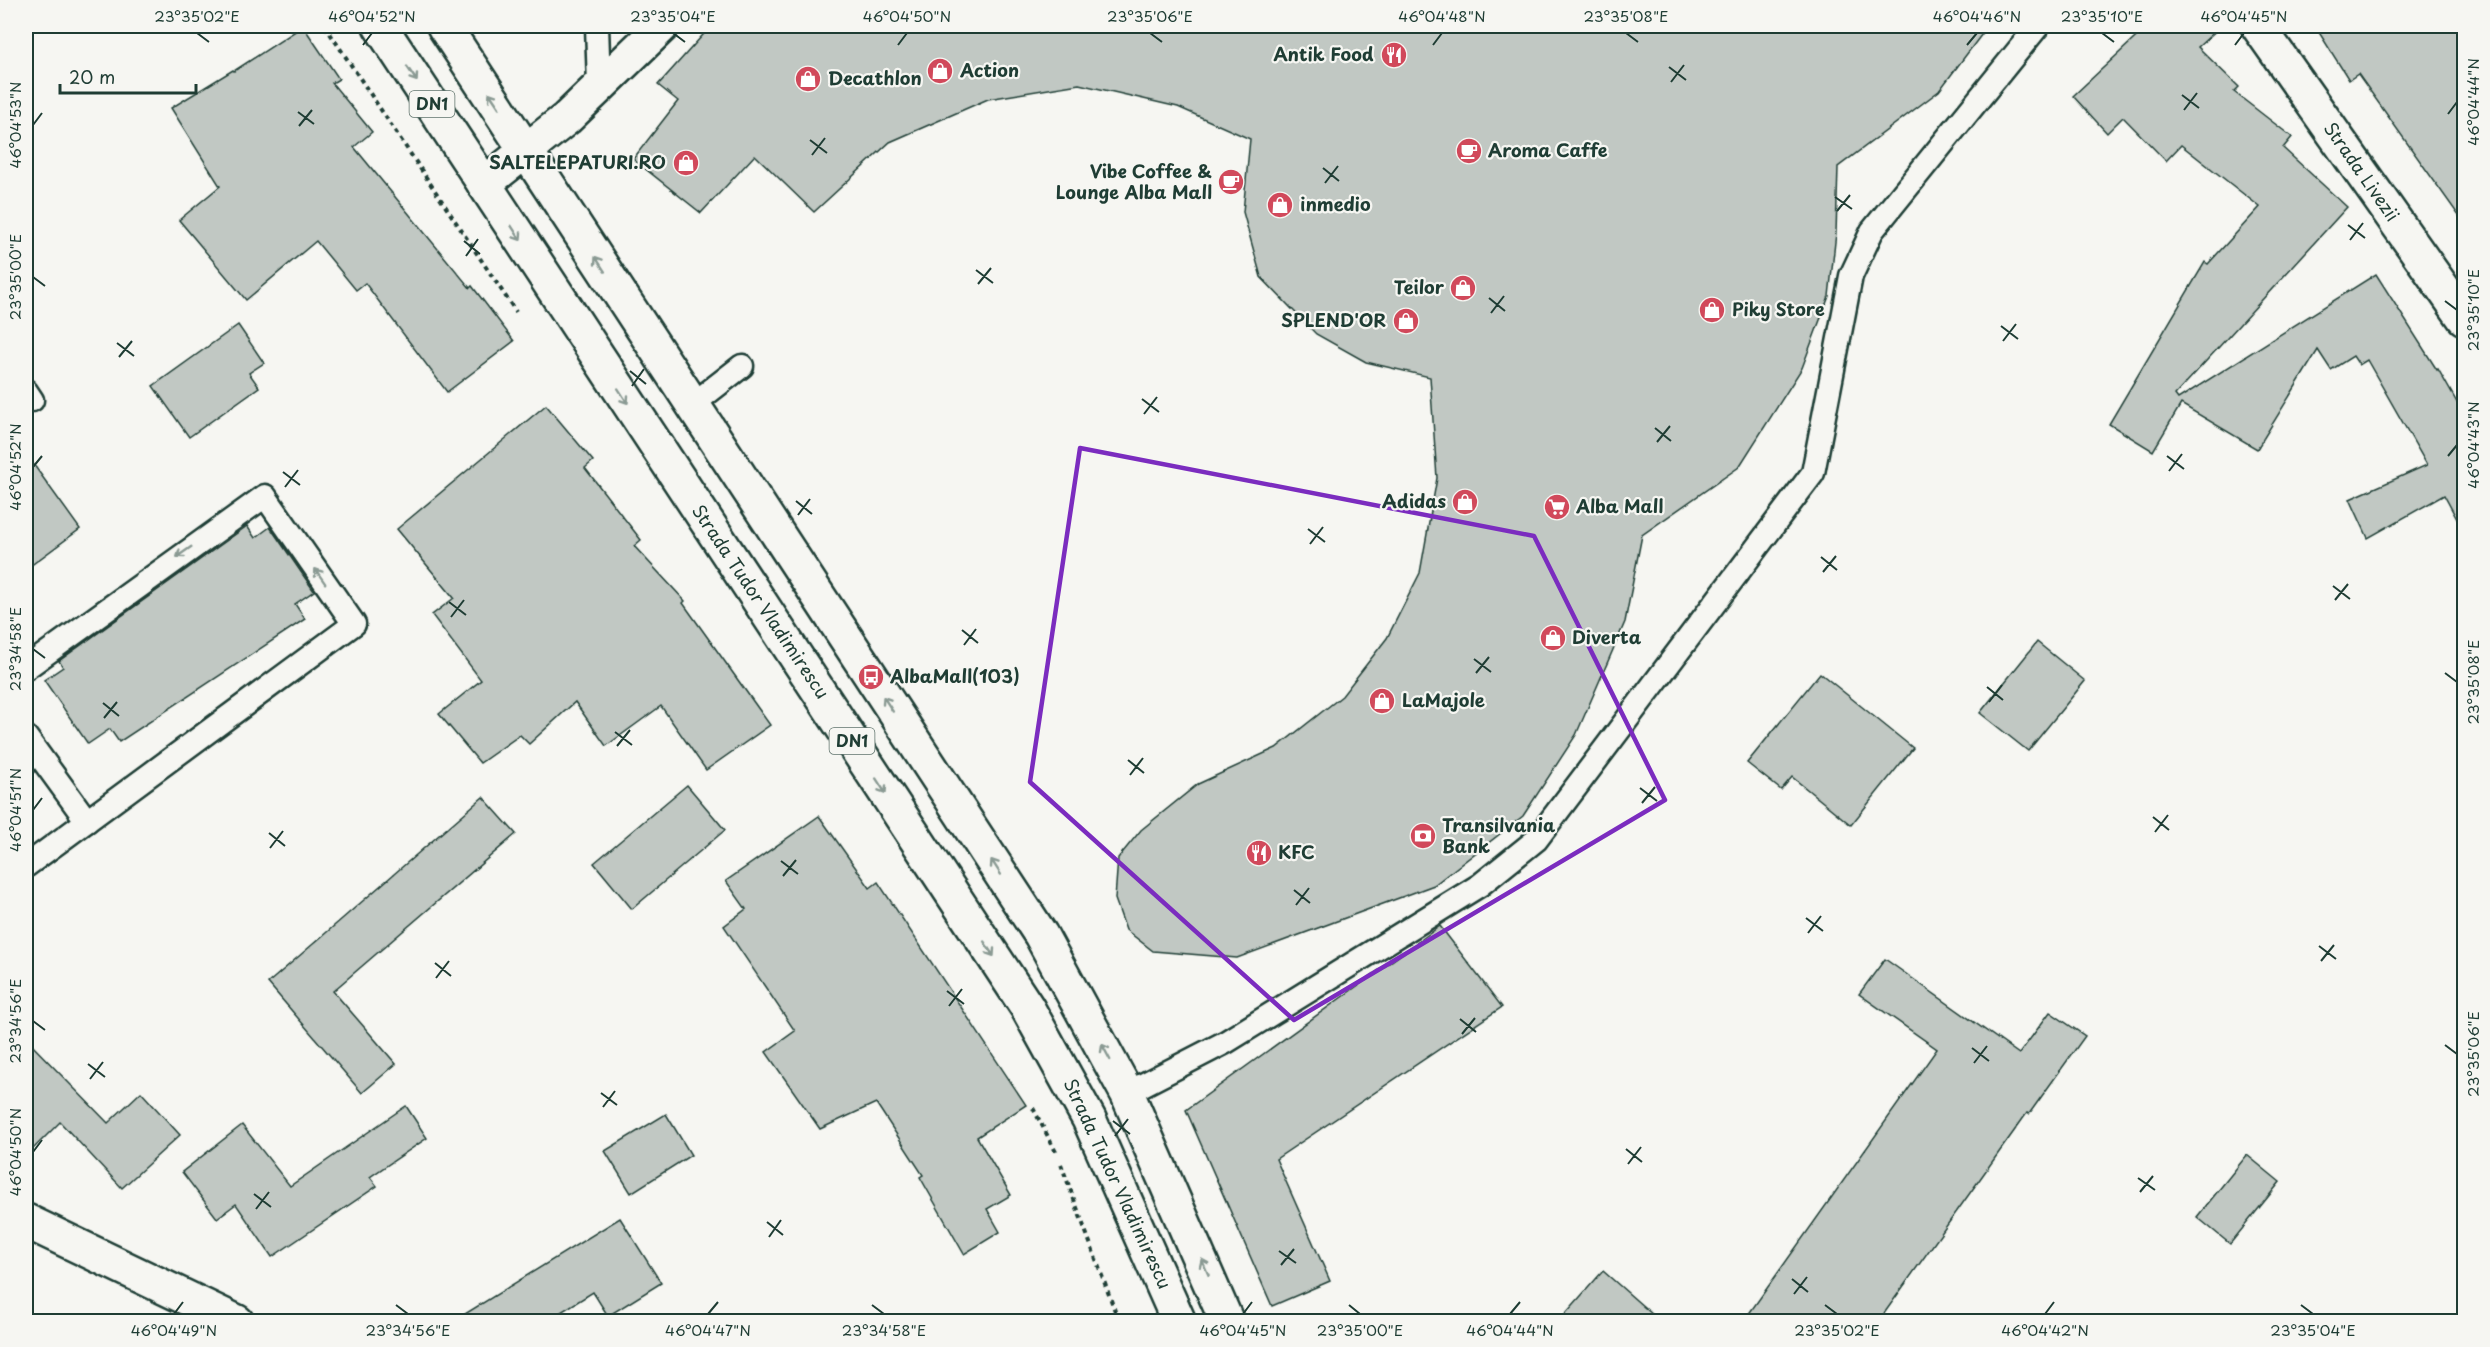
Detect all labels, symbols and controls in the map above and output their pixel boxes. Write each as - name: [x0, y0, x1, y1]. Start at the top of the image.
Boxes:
- text: 23°35'02"E: [154, 4, 240, 27]
- text: 46°04'52"N: [328, 4, 416, 27]
- text: 23°35'04"E: [630, 4, 716, 27]
- text: 46°04'50"N: [863, 4, 951, 27]
- text: 23°35'06"E: [1107, 4, 1193, 27]
- text: 46°04'48"N: [1398, 4, 1486, 27]
- text: 23°35'08"E: [1583, 4, 1669, 27]
- text: 46°04'46"N: [1933, 4, 2021, 27]
- text: 23°35'10"E: [2061, 4, 2143, 27]
- text: 46°04'45"N: [2200, 4, 2288, 27]
- place label: Antik Food: [1273, 40, 1374, 67]
- restaurant icon: Antik Food: [1379, 40, 1409, 70]
- shop icon: Action: [925, 56, 955, 86]
- place label: Action: [959, 56, 1019, 83]
- scale bar: [60, 57, 196, 95]
- text: 46°04'44"N: [2461, 58, 2484, 146]
- text: 20 m: [69, 63, 115, 90]
- shop icon: Decathlon: [793, 64, 823, 94]
- place label: Decathlon: [828, 64, 922, 91]
- one-way arrow: [406, 65, 418, 82]
- text: 46°04'53"N: [3, 81, 26, 169]
- road number: DN1: [410, 91, 454, 117]
- one-way arrow: [488, 92, 500, 109]
- street label: Strada Livezii: [2318, 116, 2407, 226]
- cafe icon: Aroma Caffe: [1454, 136, 1484, 166]
- place label: Aroma Caffe: [1488, 136, 1608, 163]
- place label: SALTELEPATURI.RO: [489, 148, 666, 175]
- shop icon: SALTELEPATURI.RO: [671, 148, 701, 178]
- place label: Vibe Coffee & Lounge Alba Mall: [1056, 157, 1212, 205]
- cafe icon: Vibe Coffee & Lounge Alba Mall: [1216, 167, 1246, 197]
- shop icon: inmedio: [1265, 190, 1295, 220]
- place label: inmedio: [1300, 190, 1371, 217]
- one-way arrow: [510, 224, 522, 240]
- text: 23°35'00"E: [3, 234, 26, 320]
- one-way arrow: [593, 256, 605, 273]
- text: 23°35'10"E: [2461, 269, 2484, 351]
- place label: Teilor: [1394, 273, 1445, 300]
- shop icon: Teilor: [1448, 273, 1478, 303]
- shop icon: Piky Store: [1697, 295, 1727, 325]
- place label: Piky Store: [1732, 295, 1825, 322]
- place label: SPLEND'OR: [1281, 306, 1386, 333]
- shop icon: SPLEND'OR: [1391, 306, 1421, 336]
- one-way arrow: [617, 387, 629, 403]
- text: 46°04'43"N: [2461, 401, 2484, 489]
- text: 46°04'52"N: [3, 423, 26, 511]
- place label: Adidas: [1382, 487, 1446, 514]
- shop icon: Adidas: [1450, 487, 1480, 517]
- supermarket icon: Alba Mall: [1542, 492, 1572, 522]
- place label: Alba Mall: [1575, 492, 1663, 519]
- street label: Strada Tudor Vladimirescu: [686, 499, 837, 704]
- one-way arrow: [177, 546, 193, 558]
- one-way arrow: [314, 568, 326, 585]
- text: 23°34'58"E: [3, 607, 26, 691]
- shop icon: Diverta: [1538, 623, 1568, 653]
- place label: Diverta: [1572, 623, 1642, 650]
- text: 23°35'08"E: [2461, 639, 2484, 725]
- bus stop icon: AlbaMall(103): [856, 662, 886, 692]
- place label: AlbaMall(103): [889, 662, 1020, 689]
- shop icon: LaMajole: [1367, 686, 1397, 716]
- place label: LaMajole: [1402, 686, 1485, 713]
- one-way arrow: [882, 696, 894, 713]
- road number: DN1: [830, 728, 874, 754]
- text: 46°04'51"N: [3, 768, 26, 852]
- one-way arrow: [875, 777, 887, 794]
- place label: Transilvania Bank: [1442, 811, 1556, 859]
- bank icon: Transilvania Bank: [1408, 821, 1438, 851]
- restaurant icon: KFC: [1244, 838, 1274, 868]
- place label: KFC: [1278, 838, 1315, 865]
- one-way arrow: [990, 859, 1002, 875]
- one-way arrow: [983, 940, 995, 956]
- text: 23°34'56"E: [3, 978, 26, 1064]
- text: 23°35'06"E: [2461, 1011, 2484, 1097]
- one-way arrow: [1099, 1044, 1111, 1062]
- street label: Strada Tudor Vladimirescu: [1058, 1074, 1179, 1293]
- text: 46°04'50"N: [3, 1108, 26, 1196]
- one-way arrow: [1199, 1259, 1210, 1277]
- text: 46°04'49"N: [131, 1318, 217, 1341]
- text: 23°34'56"E: [365, 1318, 451, 1341]
- text: 46°04'47"N: [665, 1318, 751, 1341]
- text: 23°34'58"E: [842, 1318, 926, 1341]
- text: 46°04'45"N: [1199, 1318, 1287, 1341]
- text: 23°35'00"E: [1317, 1318, 1403, 1341]
- text: 46°04'44"N: [1466, 1318, 1554, 1341]
- text: 23°35'02"E: [1794, 1318, 1880, 1341]
- text: 46°04'42"N: [2001, 1318, 2089, 1341]
- text: 23°35'04"E: [2270, 1318, 2356, 1341]

